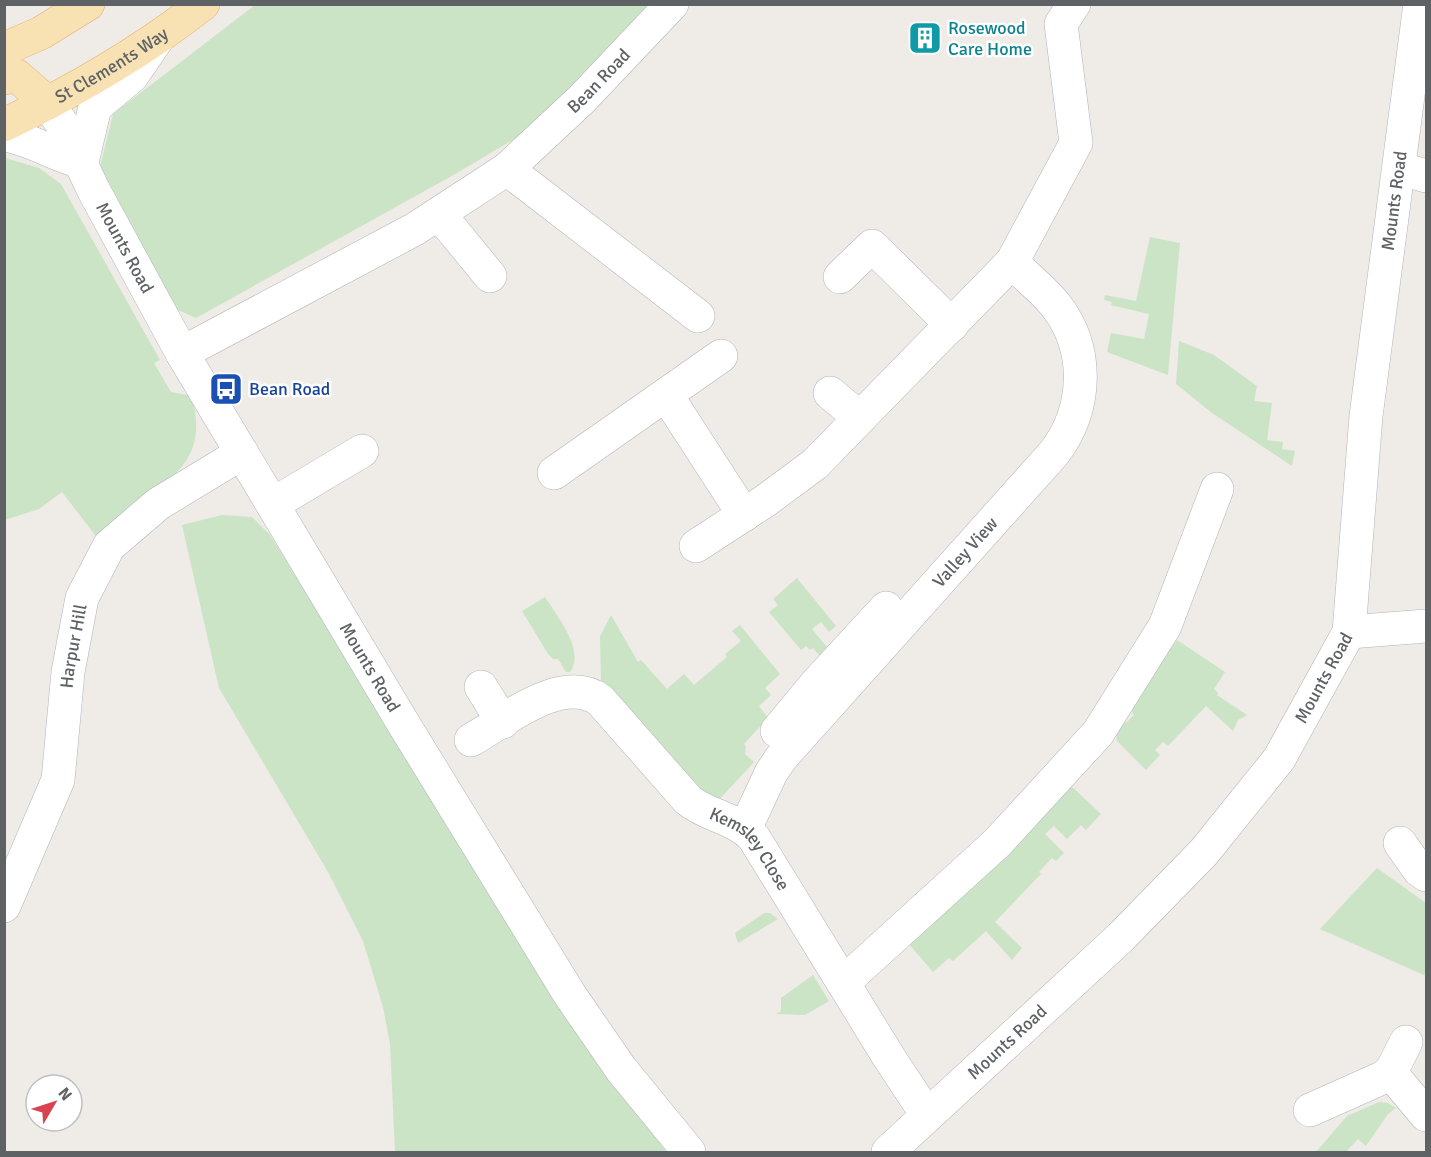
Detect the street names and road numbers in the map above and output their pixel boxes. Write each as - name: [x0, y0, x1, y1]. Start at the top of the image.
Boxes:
- street label: St Clements Way: [51, 22, 173, 108]
- street label: Bean Road: [563, 44, 635, 118]
- street label: Mounts Road: [1377, 150, 1412, 252]
- street label: Mounts Road: [91, 198, 158, 297]
- street label: Valley View: [928, 512, 1003, 592]
- street label: Harpur Hill: [56, 602, 92, 689]
- street label: Mounts Road: [335, 619, 405, 716]
- street label: Mounts Road: [1290, 629, 1358, 727]
- street label: Kemsley Close: [706, 803, 795, 894]
- street label: Mounts Road: [963, 1000, 1051, 1084]

